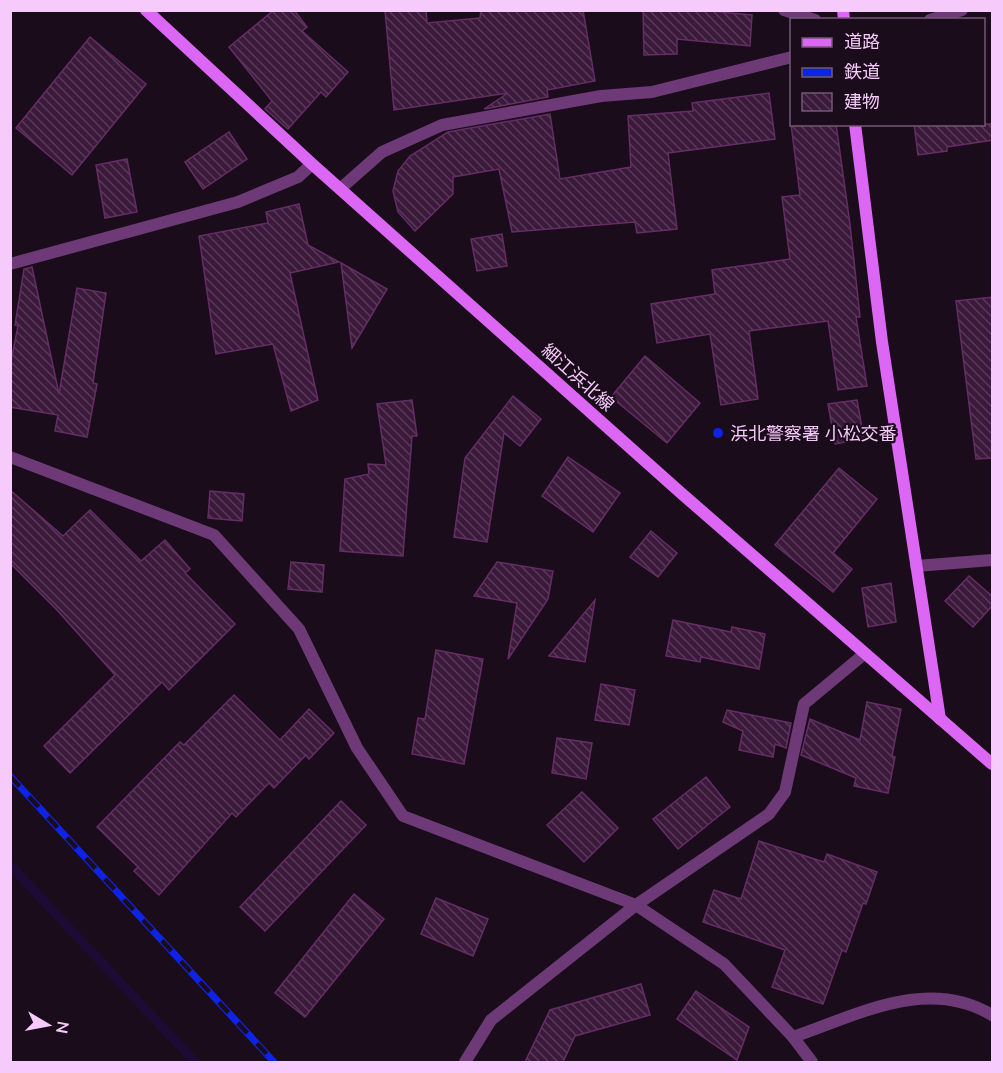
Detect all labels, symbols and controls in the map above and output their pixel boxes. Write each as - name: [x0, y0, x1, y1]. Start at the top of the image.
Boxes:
- legend: [790, 18, 985, 126]
- text: 道路: [844, 30, 880, 53]
- text: 鉄道: [844, 60, 880, 83]
- text: 建物: [844, 90, 880, 113]
- street label: 細江浜北線: [537, 338, 619, 416]
- place label: 浜北警察署 小松交番: [730, 422, 897, 445]
- marker: 浜北警察署 小松交番: [711, 426, 725, 440]
- north arrow: [18, 995, 78, 1055]
- text: N: [52, 1020, 74, 1035]

